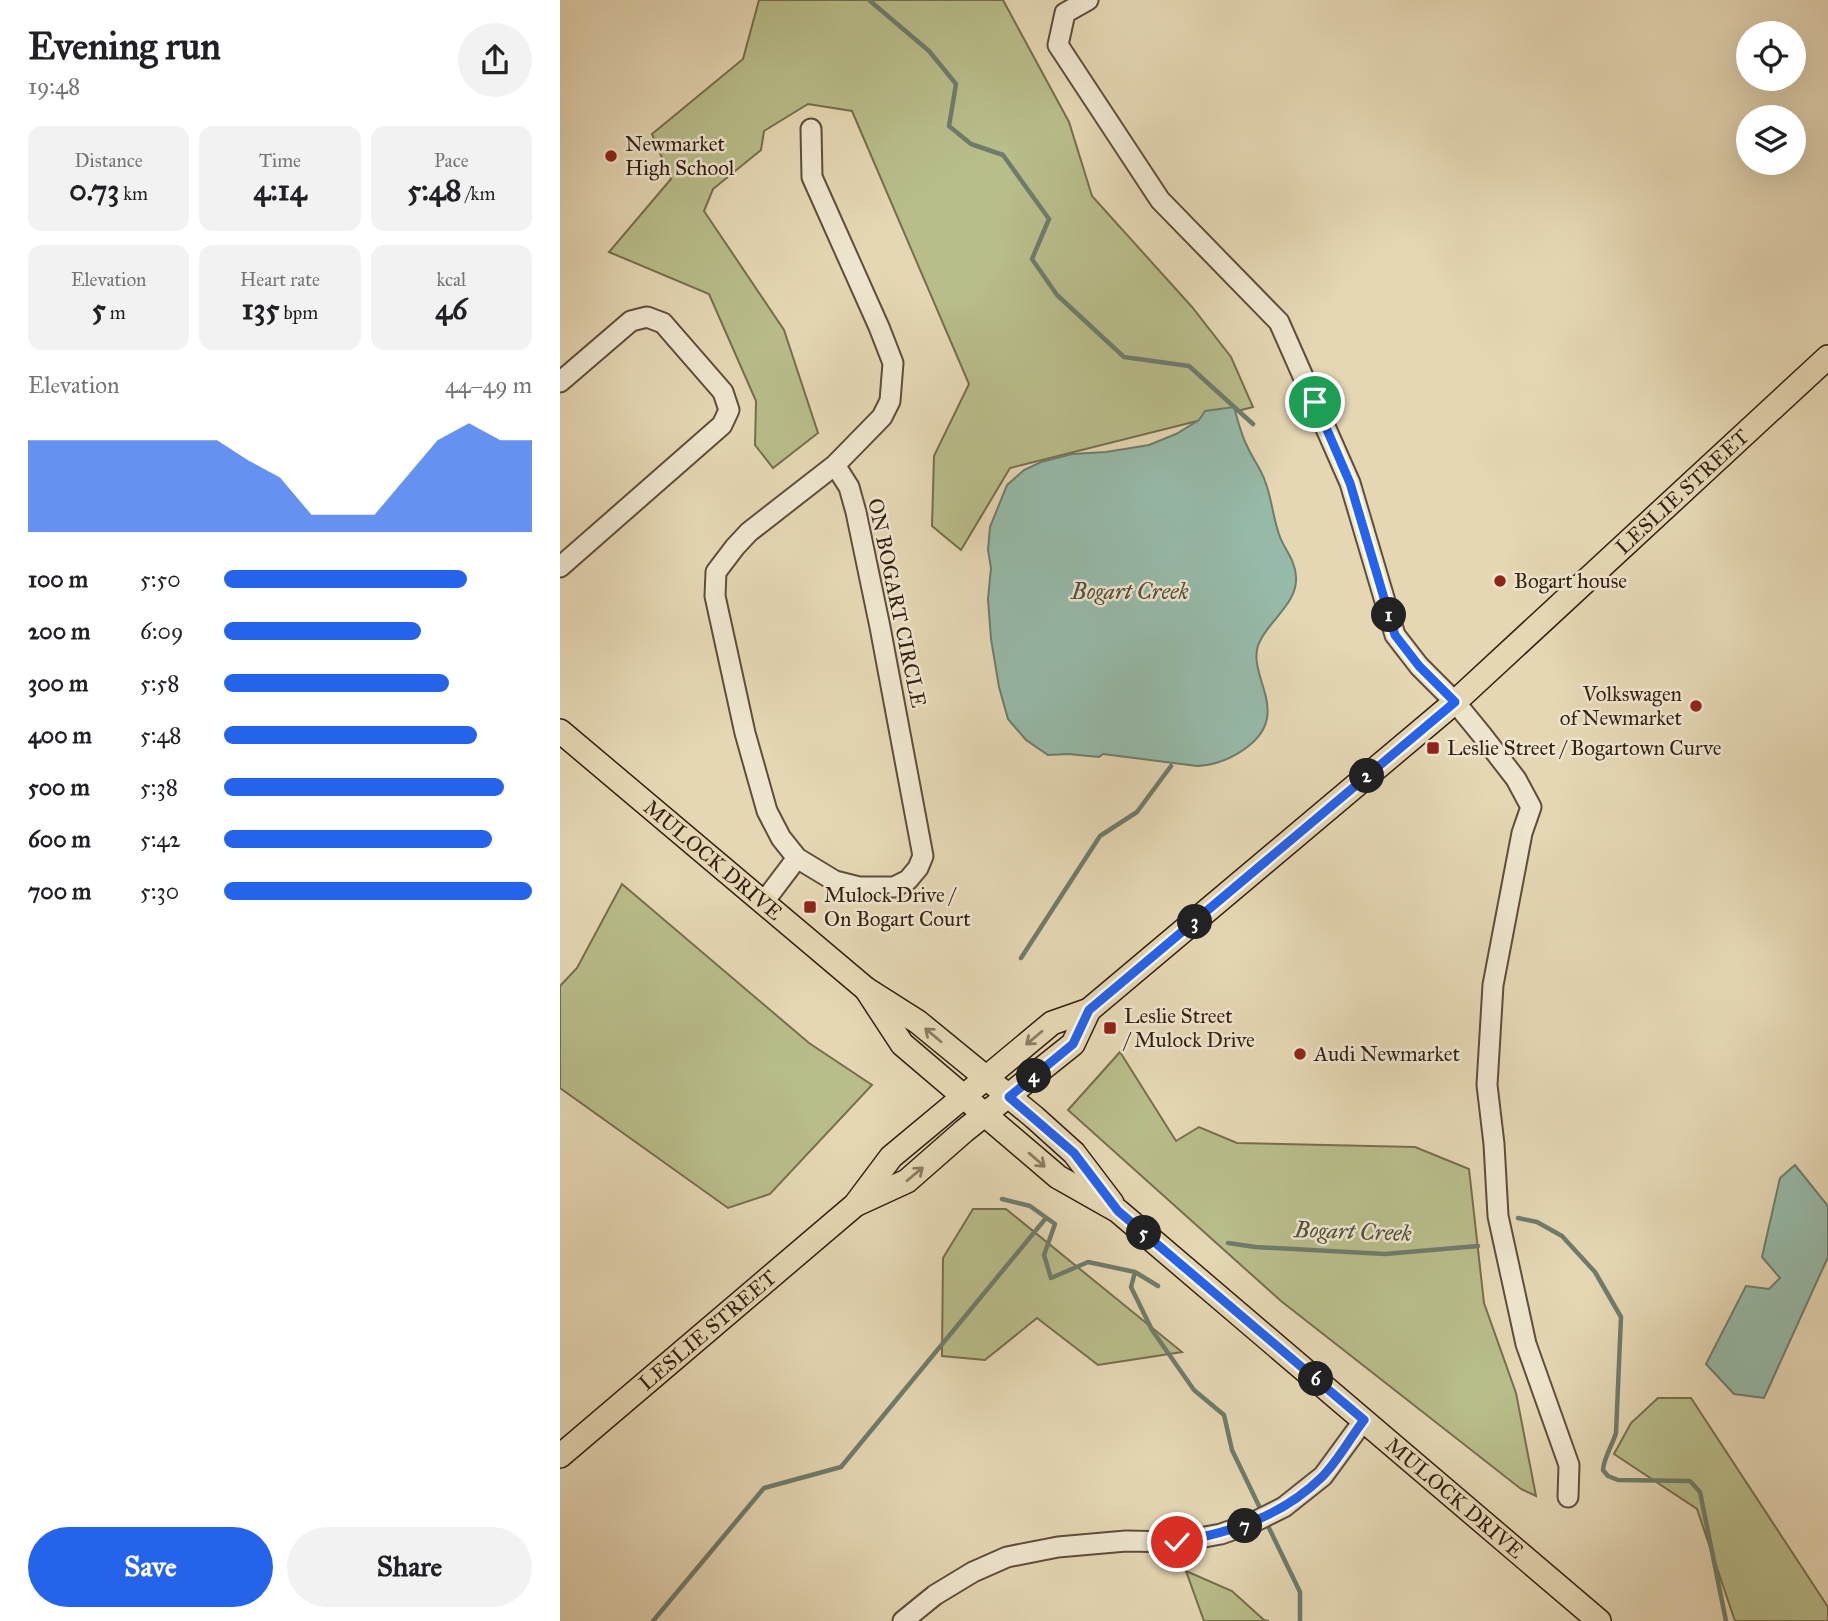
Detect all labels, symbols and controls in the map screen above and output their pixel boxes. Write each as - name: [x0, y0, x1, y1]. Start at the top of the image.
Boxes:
- map controls: [1736, 21, 1806, 175]
- button: locate: [1736, 21, 1806, 91]
- text: Evening run: [28, 23, 221, 69]
- button: share: [458, 23, 532, 97]
- text: 19:48: [28, 72, 80, 100]
- button: layers: [1736, 105, 1806, 175]
- place label: Newmarket High School: [625, 131, 735, 181]
- marker: Newmarket High School: [603, 148, 619, 164]
- text: Distance: [75, 149, 143, 172]
- text: Time: [259, 149, 301, 172]
- text: Pace: [434, 149, 469, 172]
- text: 0.73: [69, 172, 119, 208]
- text: 4:14: [254, 172, 306, 208]
- text: 5:48: [407, 172, 461, 208]
- text: km: [119, 182, 148, 205]
- text: /km: [461, 182, 495, 205]
- text: Elevation: [71, 268, 146, 291]
- text: Heart rate: [240, 268, 320, 291]
- text: kcal: [436, 268, 466, 291]
- text: 5: [92, 291, 106, 327]
- text: 135: [242, 291, 280, 327]
- text: 46: [435, 291, 467, 327]
- text: m: [106, 301, 126, 324]
- text: bpm: [280, 301, 318, 324]
- text: Elevation: [28, 371, 119, 399]
- text: 44–49 m: [445, 371, 532, 399]
- pin: [1285, 372, 1345, 432]
- icon: arrive: [1296, 383, 1334, 421]
- street label: LESLIE STREET: [1610, 424, 1754, 560]
- street label: ON BOGART CIRCLE: [862, 496, 932, 710]
- text: 100 m: [28, 565, 88, 593]
- text: 5:50: [140, 565, 181, 593]
- place label: Bogart house: [1514, 568, 1627, 594]
- marker: Bogart house: [1492, 573, 1508, 589]
- water label: Bogart Creek: [1070, 577, 1189, 605]
- pin: 1: [1372, 598, 1406, 632]
- text: 1: [1385, 603, 1392, 626]
- text: 200 m: [28, 617, 90, 645]
- text: 6:09: [140, 617, 183, 645]
- text: 300 m: [28, 669, 88, 697]
- text: 5:58: [140, 669, 179, 697]
- place label: Volkswagen of Newmarket: [1560, 681, 1683, 731]
- marker: Volkswagen of Newmarket: [1688, 698, 1704, 714]
- text: 400 m: [28, 721, 92, 749]
- text: 5:48: [140, 721, 182, 749]
- place label: Leslie Street / Bogartown Curve: [1447, 735, 1722, 761]
- marker: Leslie Street / Bogartown Curve: [1425, 740, 1441, 756]
- pin: 2: [1350, 758, 1384, 794]
- text: 2: [1362, 764, 1371, 787]
- text: 500 m: [28, 773, 90, 801]
- text: 5:38: [140, 773, 178, 801]
- street label: MULOCK DRIVE: [638, 794, 788, 926]
- text: 600 m: [28, 825, 91, 853]
- text: 5:42: [140, 825, 181, 853]
- text: 700 m: [28, 877, 91, 905]
- text: 5:30: [140, 877, 179, 905]
- place label: Mulock Drive / On Bogart Court: [824, 882, 971, 932]
- marker: Mulock Drive / On Bogart Court: [802, 899, 818, 915]
- pin: 3: [1178, 904, 1212, 940]
- text: 3: [1191, 910, 1198, 933]
- place label: Leslie Street / Mulock Drive: [1122, 1003, 1255, 1053]
- marker: Leslie Street / Mulock Drive: [1102, 1020, 1118, 1036]
- one-way arrow: [925, 1027, 943, 1043]
- one-way arrow: [1025, 1030, 1043, 1046]
- place label: Audi Newmarket: [1313, 1041, 1460, 1067]
- marker: Audi Newmarket: [1292, 1046, 1308, 1062]
- pin: 4: [1016, 1058, 1051, 1094]
- text: 4: [1028, 1064, 1039, 1087]
- one-way arrow: [1028, 1152, 1046, 1167]
- one-way arrow: [906, 1166, 924, 1182]
- water label: Bogart Creek: [1293, 1215, 1412, 1247]
- pin: 5: [1126, 1216, 1162, 1250]
- text: 5: [1139, 1221, 1148, 1244]
- street label: LESLIE STREET: [634, 1264, 782, 1396]
- pin: 6: [1298, 1362, 1334, 1396]
- text: 6: [1311, 1367, 1320, 1390]
- street label: MULOCK DRIVE: [1380, 1432, 1529, 1564]
- pin: 7: [1228, 1508, 1262, 1544]
- pin: [1147, 1512, 1207, 1572]
- text: 7: [1239, 1514, 1250, 1537]
- icon: check: [1158, 1523, 1196, 1561]
- button: Save: [28, 1527, 273, 1607]
- button: Share: [287, 1527, 532, 1607]

